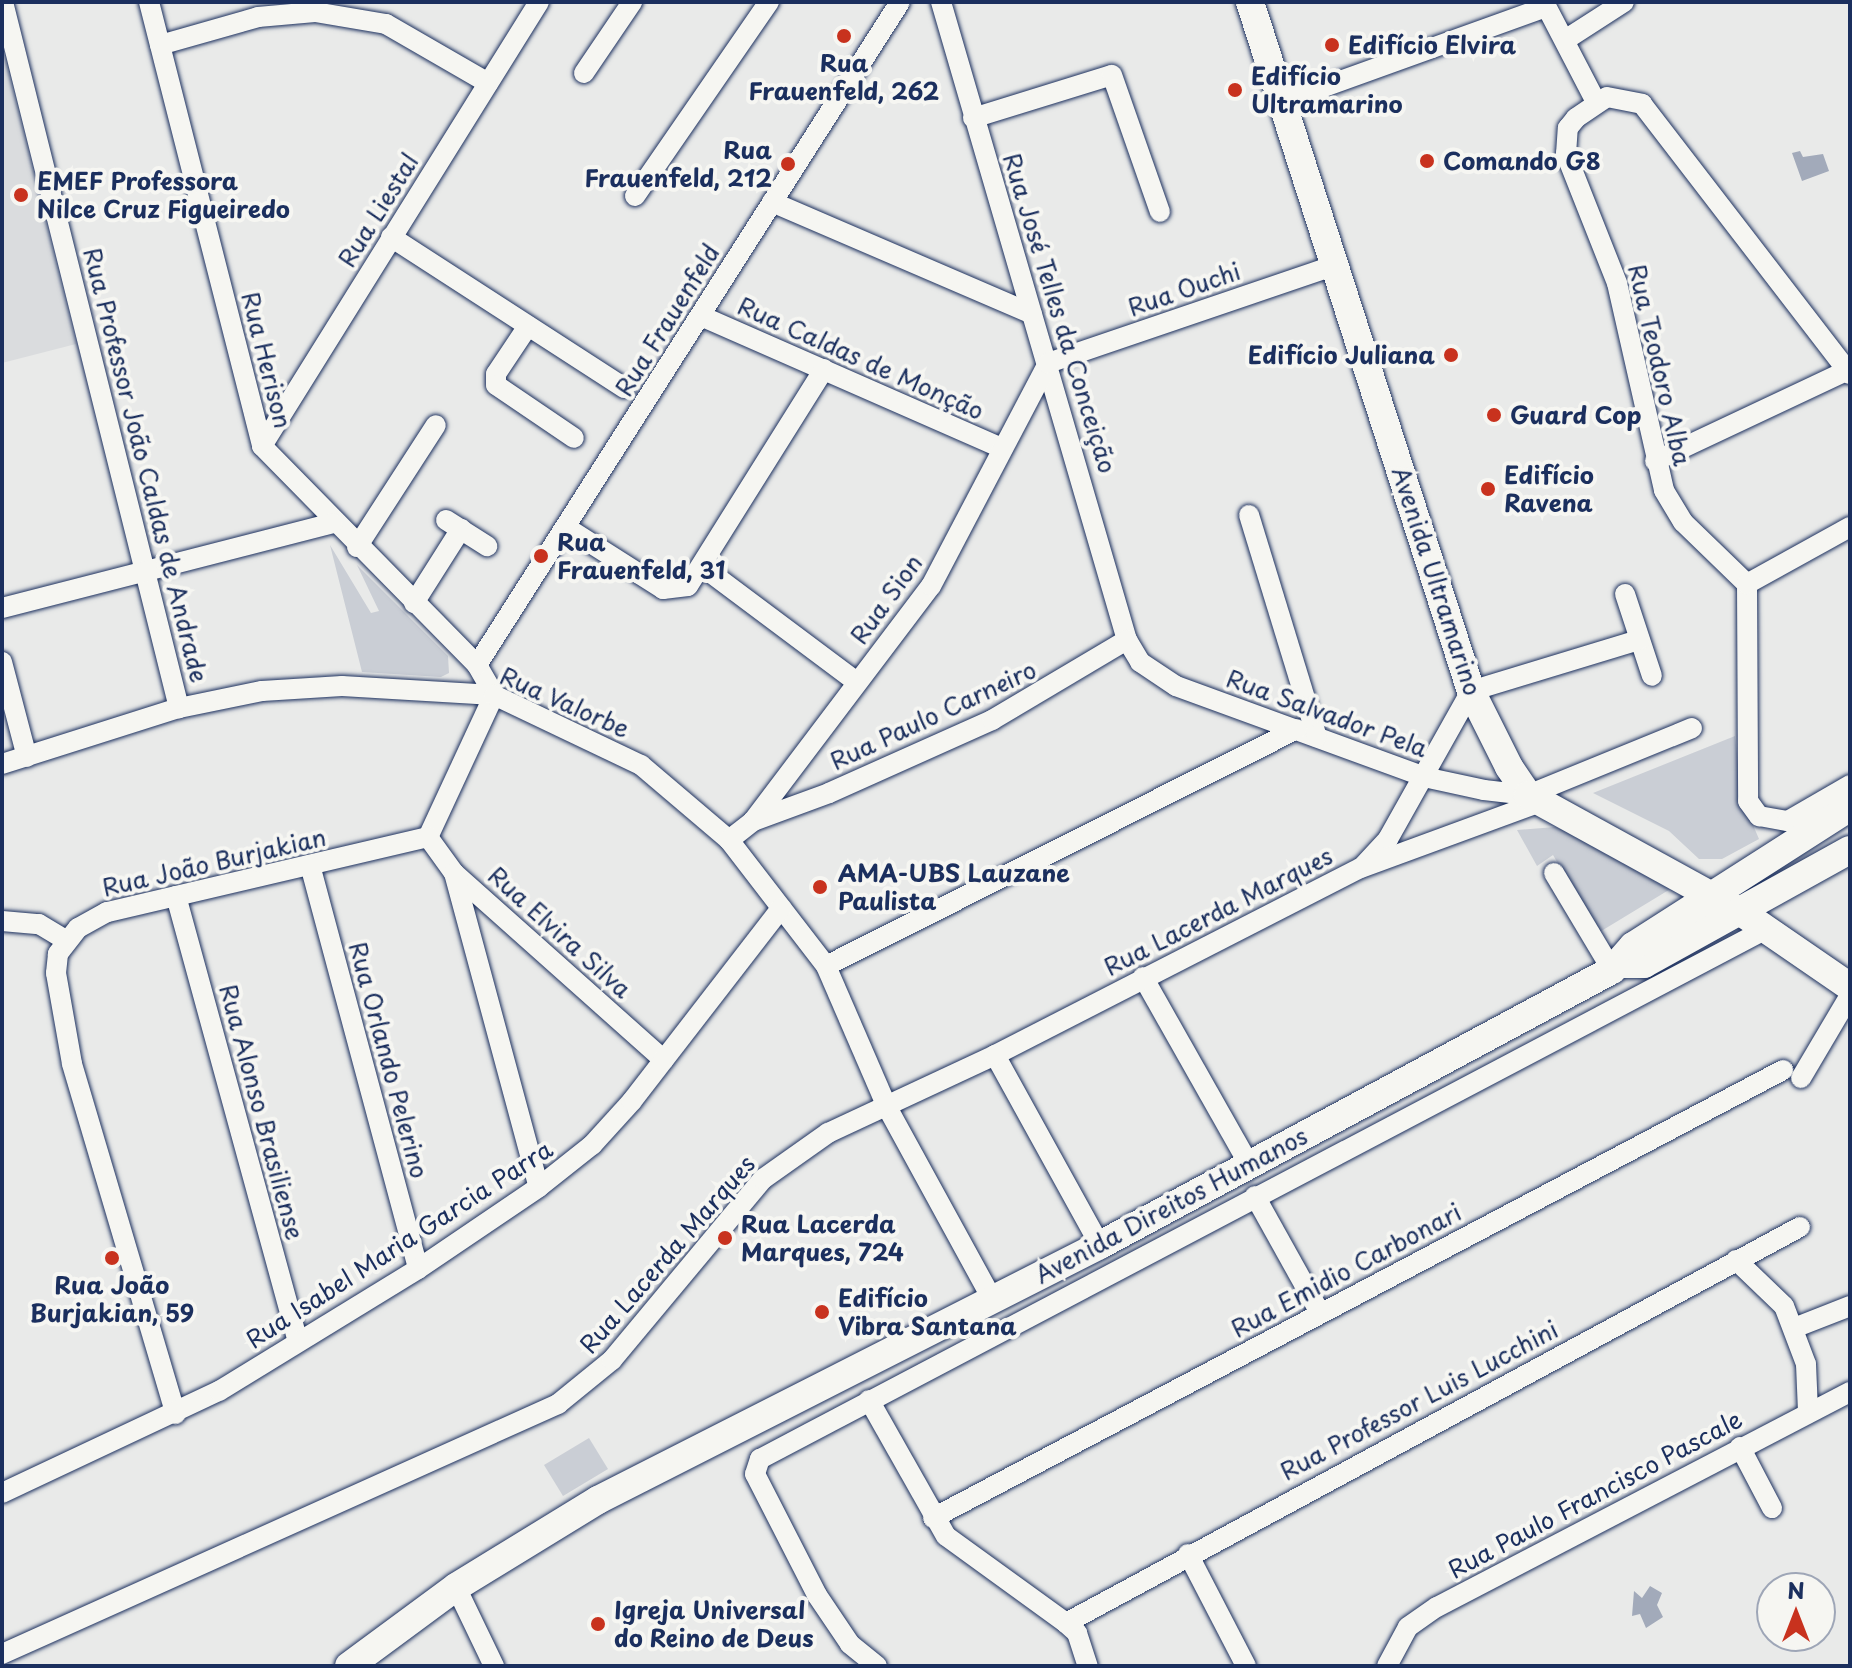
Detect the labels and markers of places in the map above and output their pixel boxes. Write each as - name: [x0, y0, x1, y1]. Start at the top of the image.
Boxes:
- marker: Rua Frauenfeld, 262: [835, 27, 853, 45]
- place label: Edifício Elvira: [1348, 31, 1516, 59]
- marker: Edifício Elvira: [1323, 36, 1341, 54]
- place label: Rua Frauenfeld, 262: [748, 49, 940, 105]
- place label: Edifício Ultramarino: [1251, 62, 1403, 118]
- marker: Edifício Ultramarino: [1226, 81, 1244, 99]
- place label: Rua Frauenfeld, 212: [584, 136, 772, 192]
- place label: Comando G8: [1443, 147, 1600, 175]
- marker: Comando G8: [1418, 152, 1436, 170]
- marker: Rua Frauenfeld, 212: [779, 155, 797, 173]
- place label: EMEF Professora Nilce Cruz Figueiredo: [37, 167, 293, 223]
- marker: EMEF Professora Nilce Cruz Figueiredo: [12, 186, 30, 204]
- place label: Edifício Juliana: [1247, 341, 1435, 369]
- marker: Edifício Juliana: [1442, 346, 1460, 364]
- place label: Guard Cop: [1510, 401, 1643, 429]
- marker: Guard Cop: [1485, 406, 1503, 424]
- place label: Edifício Ravena: [1504, 461, 1594, 517]
- marker: Edifício Ravena: [1479, 480, 1497, 498]
- place label: Rua Frauenfeld, 31: [557, 528, 726, 584]
- marker: Rua Frauenfeld, 31: [532, 547, 550, 565]
- place label: AMA-UBS Lauzane Paulista: [838, 859, 1068, 915]
- marker: AMA-UBS Lauzane Paulista: [809, 876, 831, 898]
- place label: Rua Lacerda Marques, 724: [741, 1210, 905, 1266]
- marker: Rua Lacerda Marques, 724: [716, 1229, 734, 1247]
- marker: Rua João Burjakian, 59: [103, 1249, 121, 1267]
- place label: Rua João Burjakian, 59: [29, 1271, 195, 1327]
- place label: Edifício Vibra Santana: [838, 1284, 1018, 1340]
- marker: Edifício Vibra Santana: [813, 1303, 831, 1321]
- place label: Igreja Universal do Reino de Deus: [614, 1596, 817, 1652]
- marker: Igreja Universal do Reino de Deus: [589, 1615, 607, 1633]

